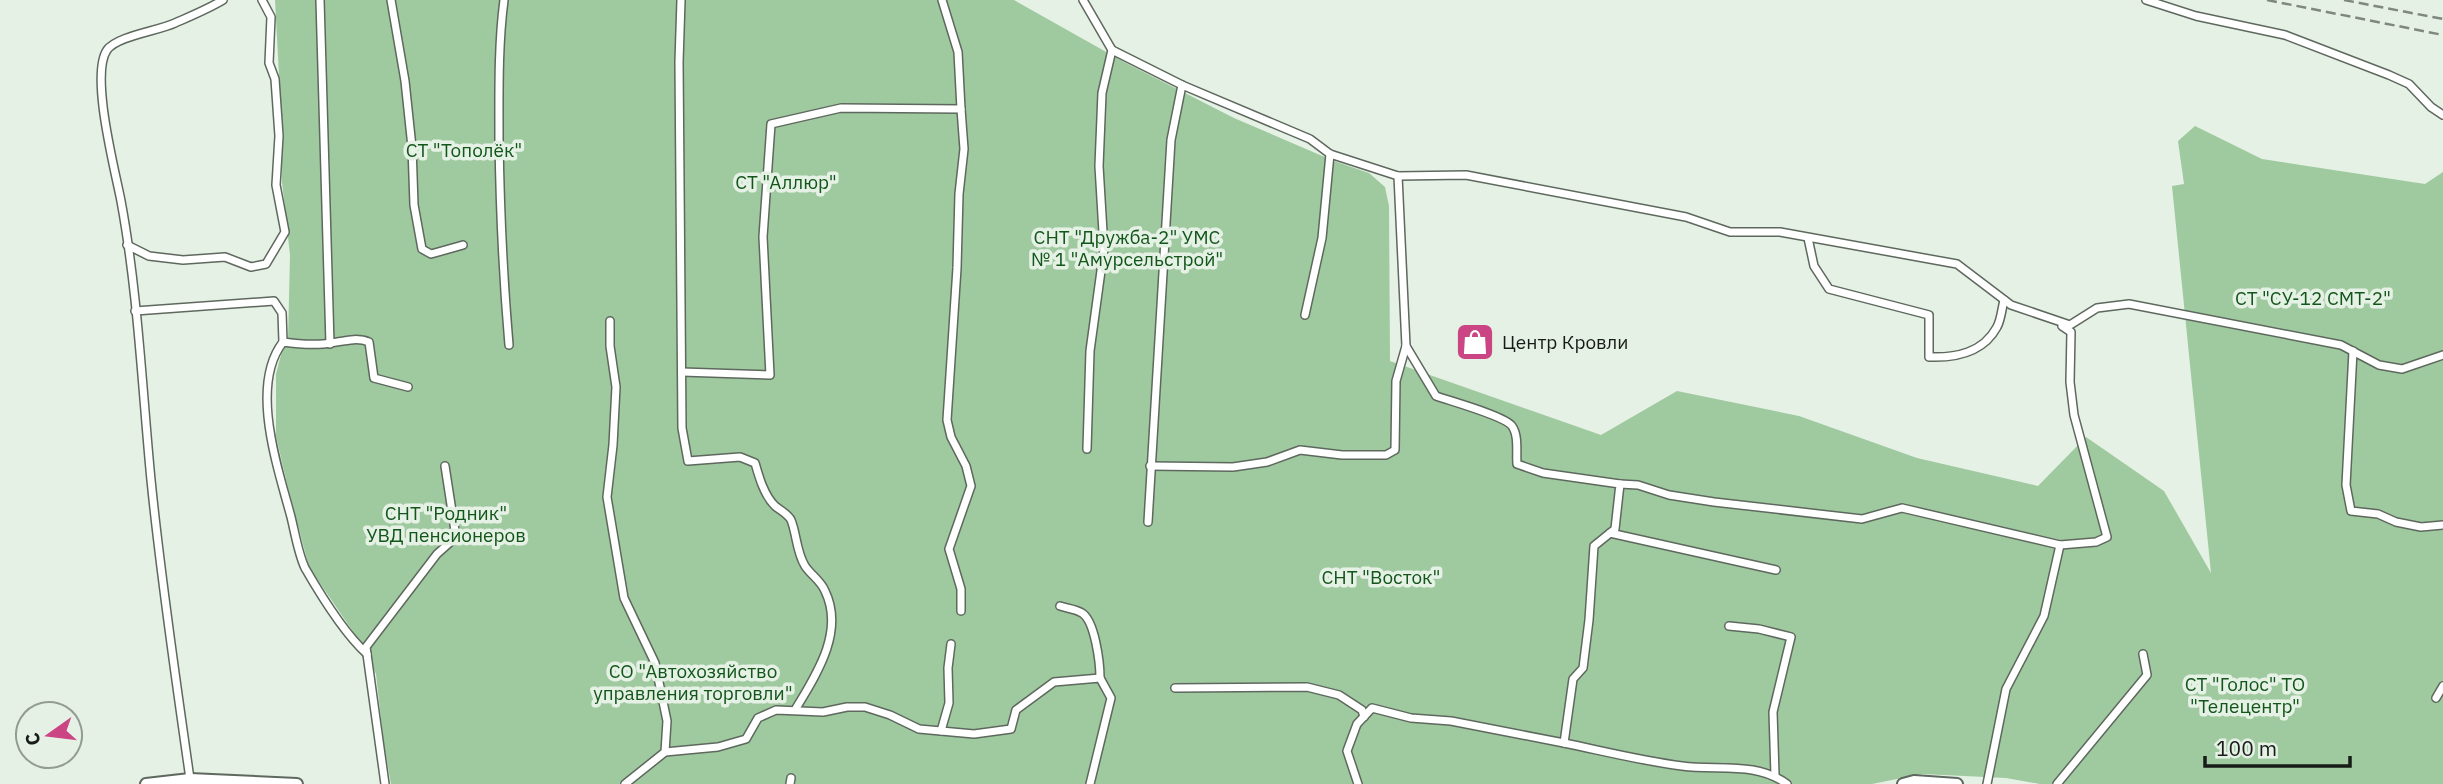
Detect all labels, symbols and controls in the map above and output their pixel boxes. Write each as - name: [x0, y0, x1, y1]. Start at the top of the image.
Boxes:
- park label: СТ "Тополёк": [406, 138, 522, 162]
- park label: СТ "Аллюр": [735, 170, 837, 194]
- park label: СНТ "Дружба-2" УМС № 1 "Амурсельстрой": [1031, 225, 1223, 271]
- park label: СТ "СУ-12 СМТ-2": [2235, 286, 2391, 310]
- shop icon: Центр Кровли: [1454, 321, 1496, 363]
- place label: Центр Кровли: [1502, 330, 1629, 354]
- park label: СНТ "Родник" УВД пенсионеров: [366, 501, 526, 547]
- park label: СНТ "Восток": [1322, 565, 1441, 589]
- park label: СО "Автохозяйство управления торговли": [593, 659, 793, 705]
- park label: СТ "Голос" ТО "Телецентр": [2185, 672, 2305, 718]
- north arrow: [14, 700, 84, 770]
- scale bar: [2205, 724, 2350, 768]
- text: С: [19, 730, 46, 748]
- text: 100 m: [2216, 734, 2277, 762]

